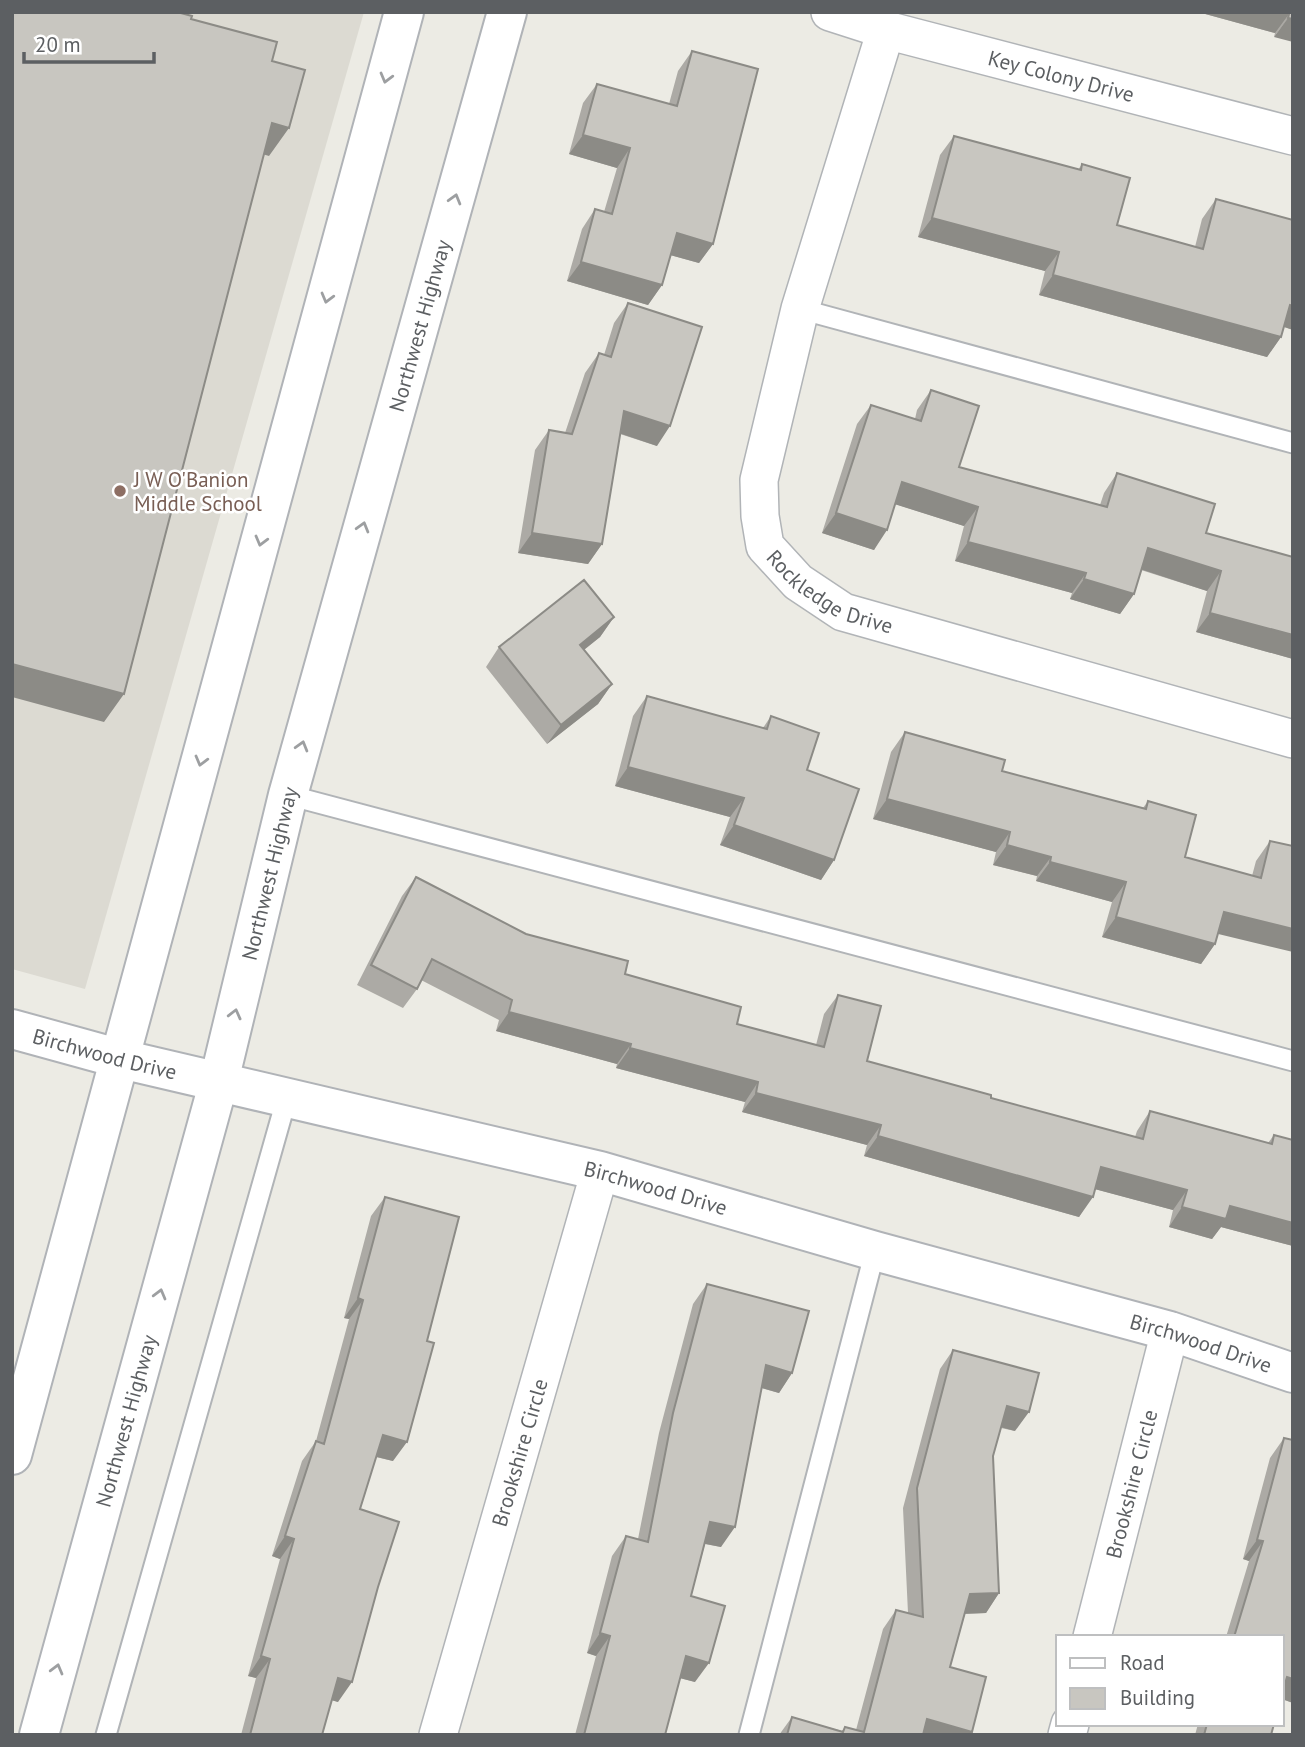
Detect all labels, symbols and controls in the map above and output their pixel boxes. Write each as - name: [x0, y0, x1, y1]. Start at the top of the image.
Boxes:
- scale bar: [24, 21, 154, 65]
- text: 20 m: [35, 31, 81, 58]
- street label: Key Colony Drive: [985, 44, 1137, 108]
- one-way arrow: [380, 72, 394, 84]
- one-way arrow: [446, 194, 461, 206]
- street label: Northwest Highway: [382, 236, 456, 415]
- one-way arrow: [320, 292, 335, 304]
- place label: J W O'Banion Middle School: [133, 466, 262, 517]
- marker: J W O'Banion Middle School: [112, 483, 128, 499]
- one-way arrow: [355, 521, 370, 533]
- one-way arrow: [255, 535, 269, 547]
- street label: Rockledge Drive: [761, 544, 896, 639]
- one-way arrow: [294, 740, 308, 752]
- one-way arrow: [195, 755, 210, 767]
- street label: Northwest Highway: [235, 783, 303, 963]
- one-way arrow: [227, 1008, 241, 1020]
- street label: Birchwood Drive: [30, 1022, 179, 1085]
- street label: Birchwood Drive: [581, 1154, 730, 1221]
- one-way arrow: [152, 1288, 166, 1300]
- street label: Birchwood Drive: [1127, 1307, 1275, 1378]
- street label: Northwest Highway: [89, 1331, 162, 1510]
- street label: Brookshire Circle: [485, 1375, 553, 1529]
- street label: Brookshire Circle: [1099, 1407, 1163, 1561]
- legend: [1056, 1635, 1284, 1726]
- text: Road: [1120, 1649, 1164, 1676]
- one-way arrow: [49, 1663, 64, 1675]
- text: Building: [1120, 1684, 1195, 1711]

